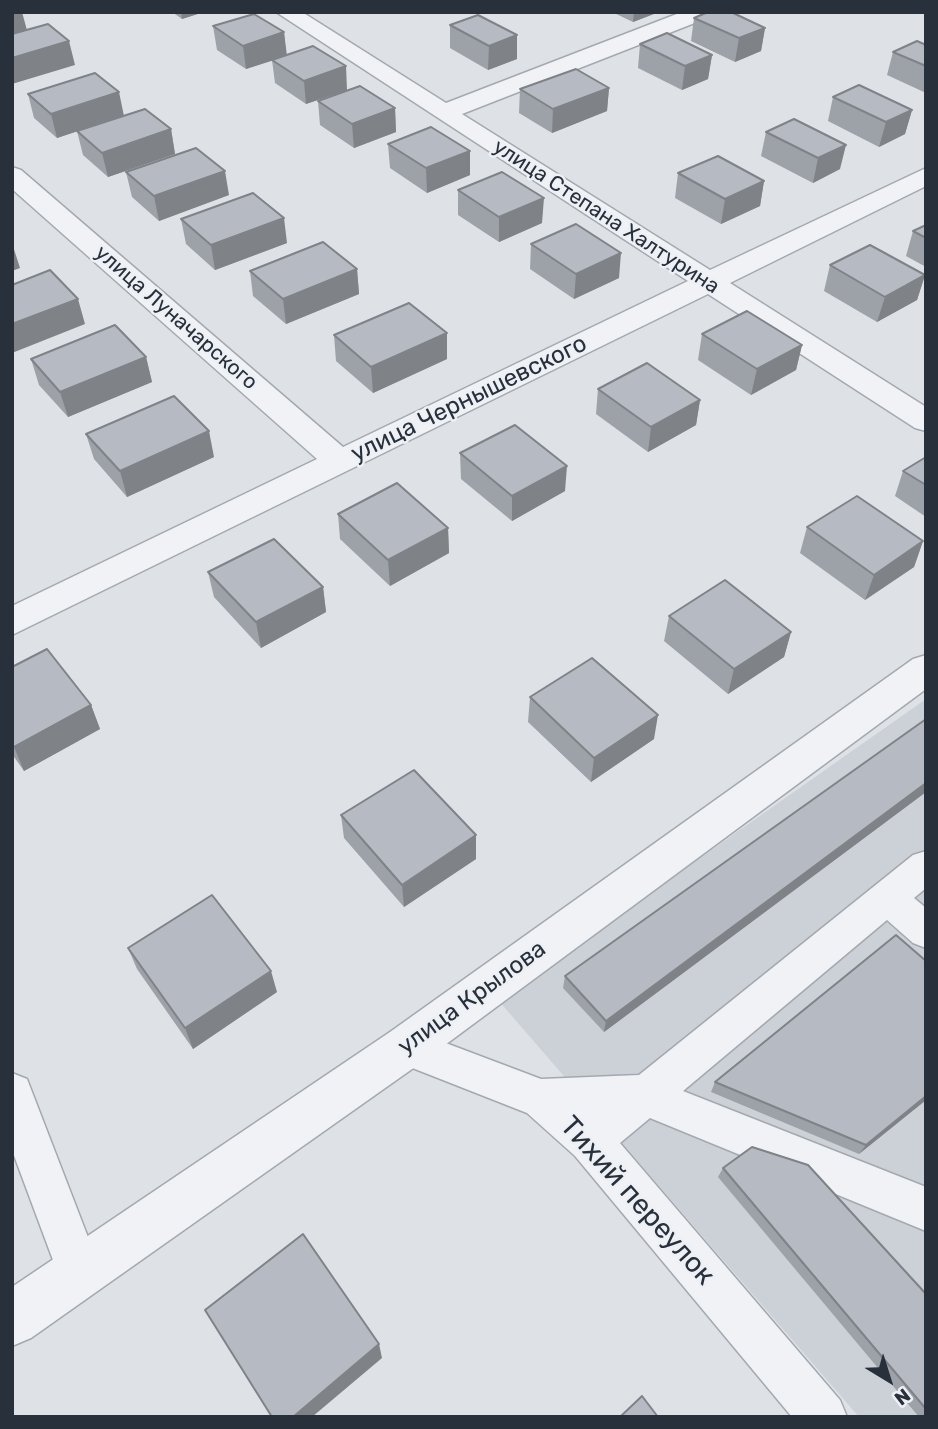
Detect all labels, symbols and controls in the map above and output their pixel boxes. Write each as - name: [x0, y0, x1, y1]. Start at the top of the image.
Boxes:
- street label: улица Степана Халтурина: [488, 134, 724, 300]
- street label: улица Луначарского: [90, 241, 262, 395]
- street label: улица Чернышевского: [346, 329, 592, 469]
- street label: улица Крылова: [392, 935, 552, 1061]
- street label: Тихий переулок: [553, 1110, 721, 1292]
- north arrow: [854, 1345, 924, 1415]
- text: N: [890, 1384, 915, 1410]

